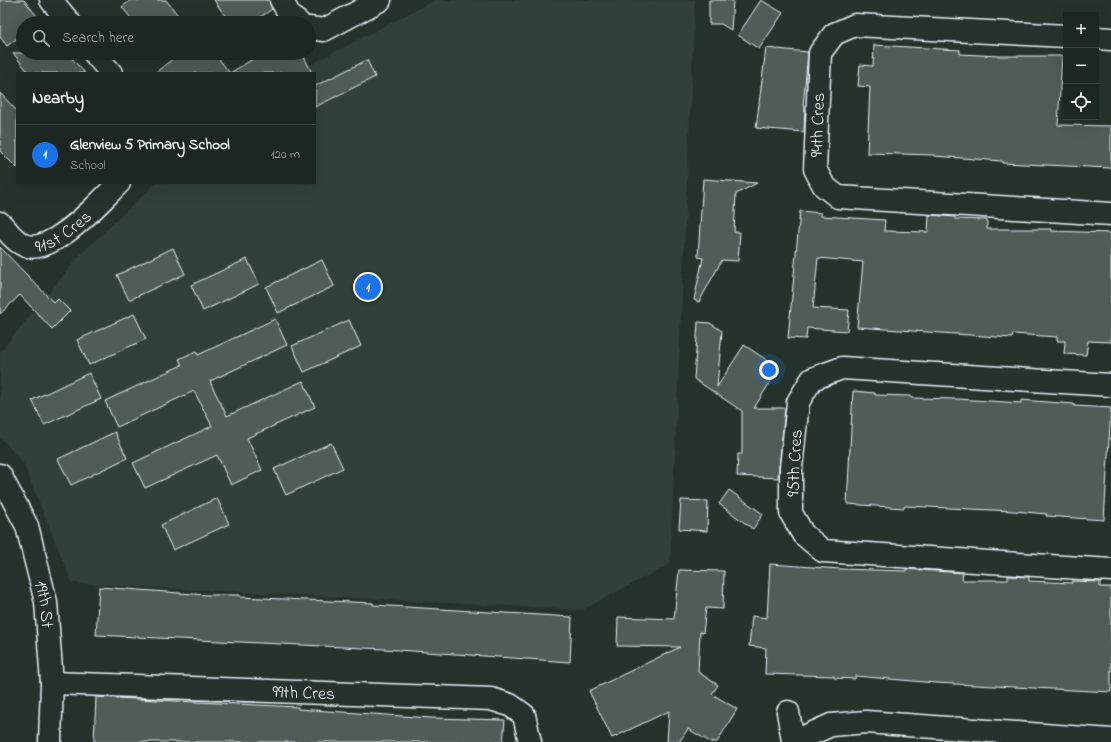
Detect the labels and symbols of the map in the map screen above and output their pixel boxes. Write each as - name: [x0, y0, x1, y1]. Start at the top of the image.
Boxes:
- street label: 94th Cres: [805, 92, 833, 158]
- street label: 91st Cres: [33, 205, 99, 261]
- pin: 1: [355, 272, 381, 302]
- your location: [759, 360, 779, 380]
- street label: 95th Cres: [781, 429, 811, 497]
- street label: 19th St: [26, 578, 59, 629]
- street label: 99th Cres: [272, 680, 336, 708]

